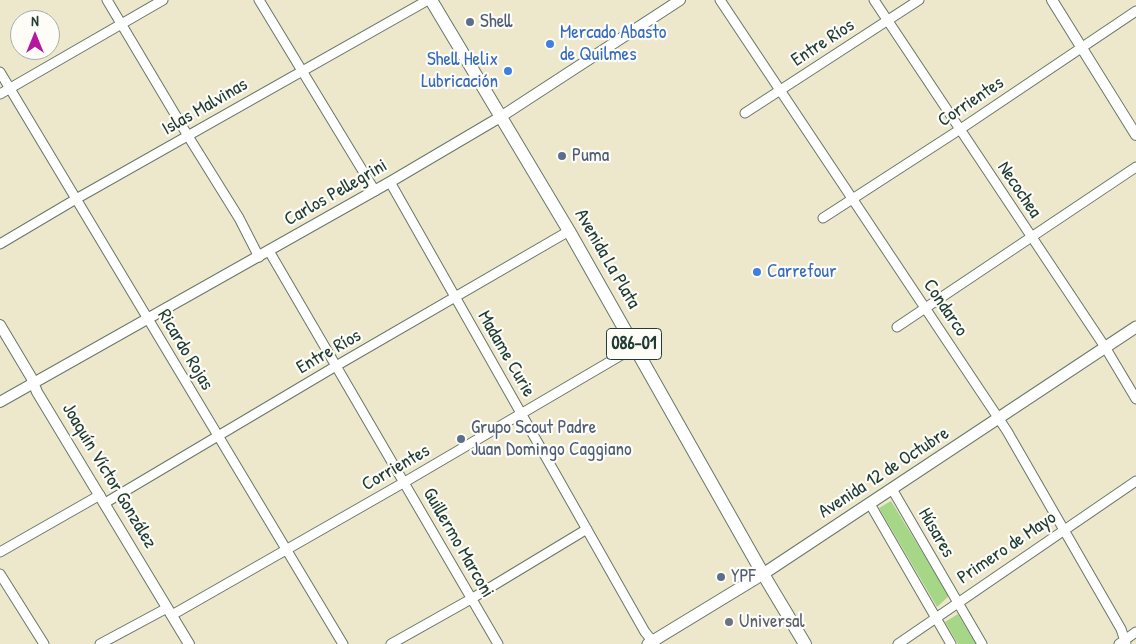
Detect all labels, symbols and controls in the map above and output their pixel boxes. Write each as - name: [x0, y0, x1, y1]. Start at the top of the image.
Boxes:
- north arrow: [10, 10, 60, 60]
- text: N: [31, 11, 39, 30]
- place label: Shell: [480, 11, 512, 33]
- street label: Entre Ríos: [787, 14, 859, 72]
- marker: Shell: [464, 16, 476, 28]
- place label: Mercado Abasto de Quilmes: [560, 22, 666, 66]
- marker: Mercado Abasto de Quilmes: [544, 38, 556, 50]
- place label: Shell Helix Lubricación: [421, 49, 498, 93]
- marker: Shell Helix Lubricación: [502, 65, 514, 77]
- street label: Corrientes: [934, 72, 1008, 132]
- street label: Islas Malvinas: [158, 73, 252, 141]
- place label: Puma: [572, 145, 609, 167]
- marker: Puma: [556, 150, 568, 162]
- street label: Carlos Pellegrini: [281, 154, 391, 232]
- street label: Necochea: [992, 157, 1046, 223]
- street label: Avenida La Plata: [569, 205, 645, 313]
- place label: Carrefour: [767, 261, 836, 283]
- marker: Carrefour: [751, 266, 763, 278]
- street label: Condarco: [918, 275, 972, 341]
- street label: Ricardo Rojas: [152, 306, 218, 394]
- street label: Madame Curie: [472, 307, 540, 401]
- street label: Entre Ríos: [293, 324, 365, 380]
- road number: 086-01: [606, 328, 662, 359]
- street label: Joaquín Víctor González: [57, 399, 161, 553]
- place label: Grupo Scout Padre Juan Domingo Caggiano: [471, 417, 632, 461]
- street label: Avenida 12 de Octubre: [815, 422, 953, 524]
- marker: Grupo Scout Padre Juan Domingo Caggiano: [455, 433, 467, 445]
- street label: Corrientes: [358, 439, 434, 497]
- street label: Guillermo Marconi: [417, 484, 499, 602]
- street label: Húsares: [913, 504, 959, 562]
- street label: Primero de Mayo: [953, 507, 1061, 589]
- place label: YPF: [731, 566, 756, 588]
- marker: YPF: [715, 571, 727, 583]
- place label: Universal: [739, 611, 805, 633]
- marker: Universal: [723, 616, 735, 628]

